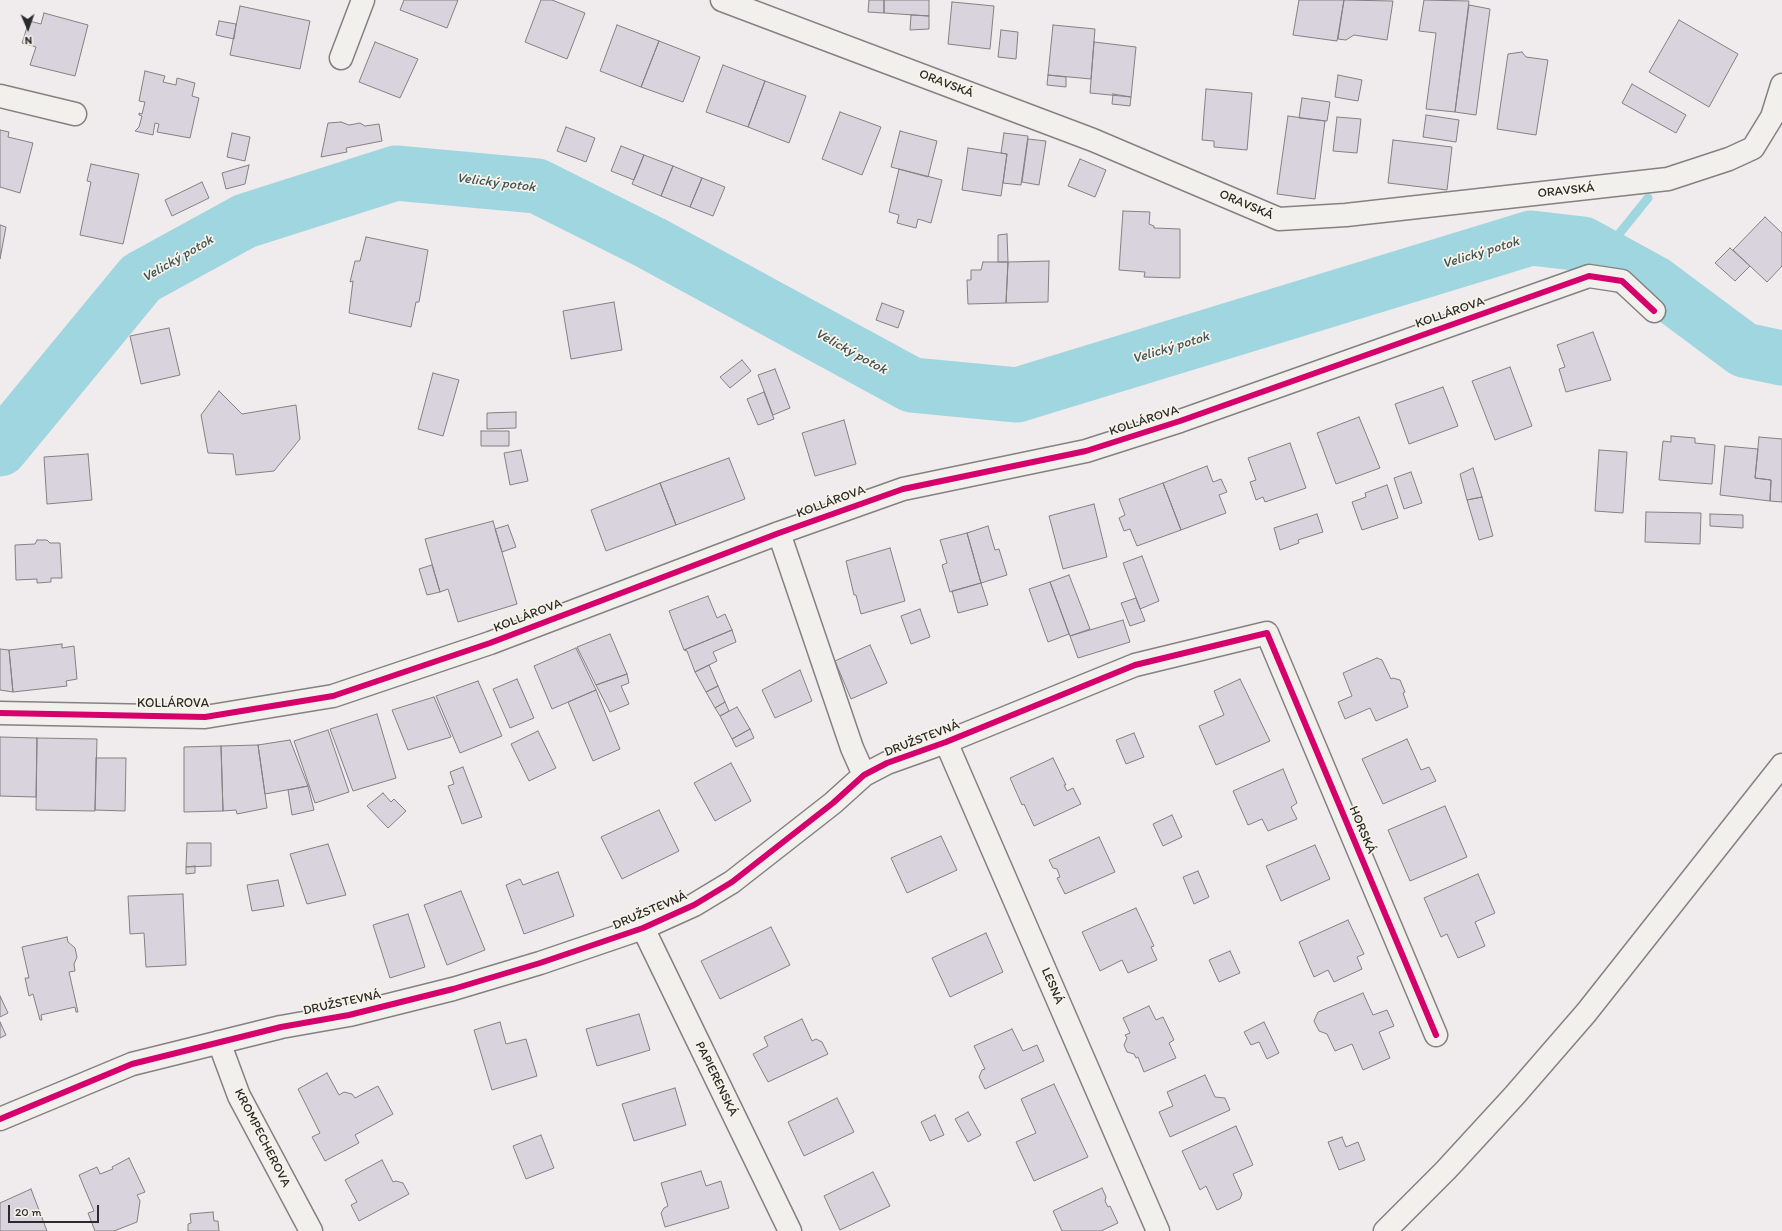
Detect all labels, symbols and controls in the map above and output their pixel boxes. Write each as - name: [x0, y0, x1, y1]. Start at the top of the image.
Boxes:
- north arrow: [8, 8, 48, 48]
- text: N: [24, 34, 32, 47]
- street label: ORAVSKÁ: [917, 66, 975, 102]
- water label: Velický potok: [456, 170, 536, 196]
- street label: ORAVSKÁ: [1537, 180, 1595, 202]
- street label: ORAVSKÁ: [1217, 187, 1275, 223]
- water label: Velický potok: [139, 232, 217, 286]
- water label: Velický potok: [1441, 233, 1521, 273]
- street label: KOLLÁROVA: [1413, 294, 1487, 332]
- water label: Velický potok: [812, 325, 890, 379]
- water label: Velický potok: [1131, 328, 1211, 368]
- street label: KOLLÁROVA: [1107, 402, 1181, 440]
- street label: KOLLÁROVA: [794, 482, 868, 522]
- street label: KOLLÁROVA: [492, 596, 564, 636]
- street label: KOLLÁROVA: [137, 696, 209, 712]
- street label: DRUŽSTEVNÁ: [882, 718, 962, 760]
- street label: HORSKÁ: [1345, 804, 1379, 856]
- street label: DRUŽSTEVNÁ: [610, 888, 690, 934]
- street label: LESNÁ: [1037, 965, 1067, 1007]
- street label: DRUŽSTEVNÁ: [302, 987, 382, 1019]
- street label: PAPIERENSKÁ: [691, 1039, 741, 1119]
- street label: KROMPECHEROVA: [230, 1086, 294, 1190]
- scale bar: [10, 1197, 101, 1223]
- text: 20 m: [15, 1205, 42, 1219]

